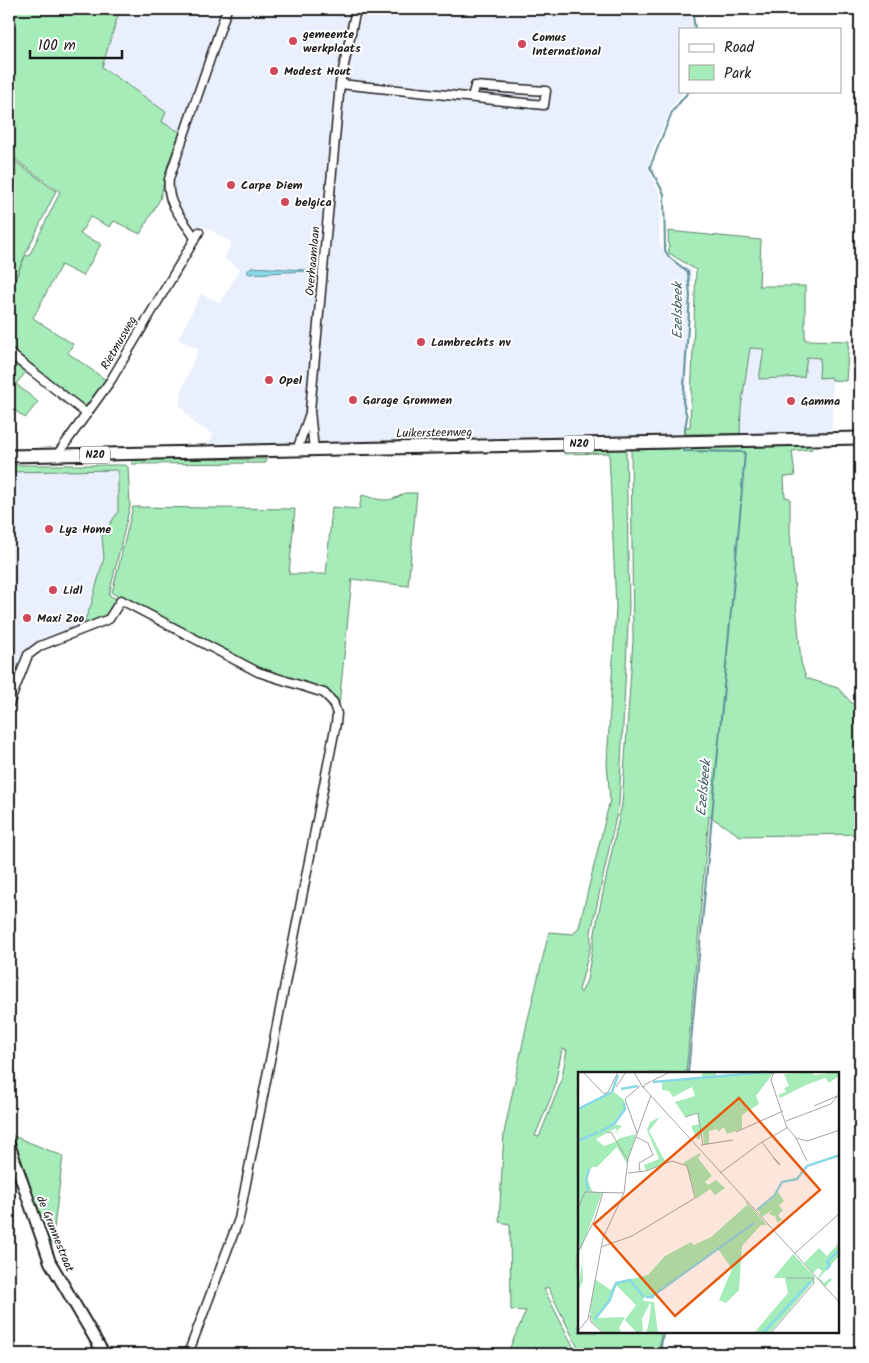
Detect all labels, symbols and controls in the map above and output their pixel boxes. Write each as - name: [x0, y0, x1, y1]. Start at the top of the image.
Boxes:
- place label: gemeente werkplaats: [302, 25, 361, 58]
- scale bar: [30, 28, 122, 60]
- place label: Comus International: [532, 28, 602, 61]
- legend: [679, 28, 842, 92]
- text: 100 m: [38, 34, 76, 58]
- marker: gemeente werkplaats: [287, 35, 299, 47]
- text: Road: [724, 36, 755, 60]
- marker: Comus International: [516, 38, 528, 50]
- place label: Modest Hout: [284, 62, 352, 81]
- text: Park: [724, 62, 752, 86]
- marker: Modest Hout: [268, 65, 280, 77]
- place label: Carpe Diem: [241, 176, 303, 195]
- marker: Carpe Diem: [225, 179, 237, 191]
- place label: belgica: [295, 193, 332, 212]
- marker: belgica: [279, 196, 291, 208]
- street label: Overhaamlaan: [301, 225, 325, 297]
- water label: Ezelsbeek: [667, 280, 689, 339]
- street label: Rietmusweg: [96, 312, 142, 374]
- place label: Lambrechts nv: [431, 333, 511, 352]
- marker: Lambrechts nv: [415, 336, 427, 348]
- place label: Opel: [279, 371, 303, 390]
- marker: Opel: [263, 374, 275, 386]
- place label: Garage Grommen: [363, 391, 452, 410]
- place label: Gamma: [801, 392, 840, 411]
- marker: Garage Grommen: [347, 394, 359, 406]
- marker: Gamma: [785, 395, 797, 407]
- street label: Luikersteenweg: [396, 423, 473, 443]
- road number: N20: [564, 436, 594, 452]
- road number: N20: [80, 446, 110, 464]
- place label: Lyz Home: [59, 520, 111, 539]
- marker: Lyz Home: [43, 523, 55, 535]
- place label: Lidl: [63, 581, 83, 600]
- marker: Lidl: [47, 584, 59, 596]
- place label: Maxi Zoo: [37, 609, 85, 628]
- marker: Maxi Zoo: [21, 612, 33, 624]
- water label: Ezelsbeek: [691, 756, 718, 817]
- inset map: [578, 1072, 839, 1333]
- street label: de Grunnestraat: [31, 1193, 79, 1275]

